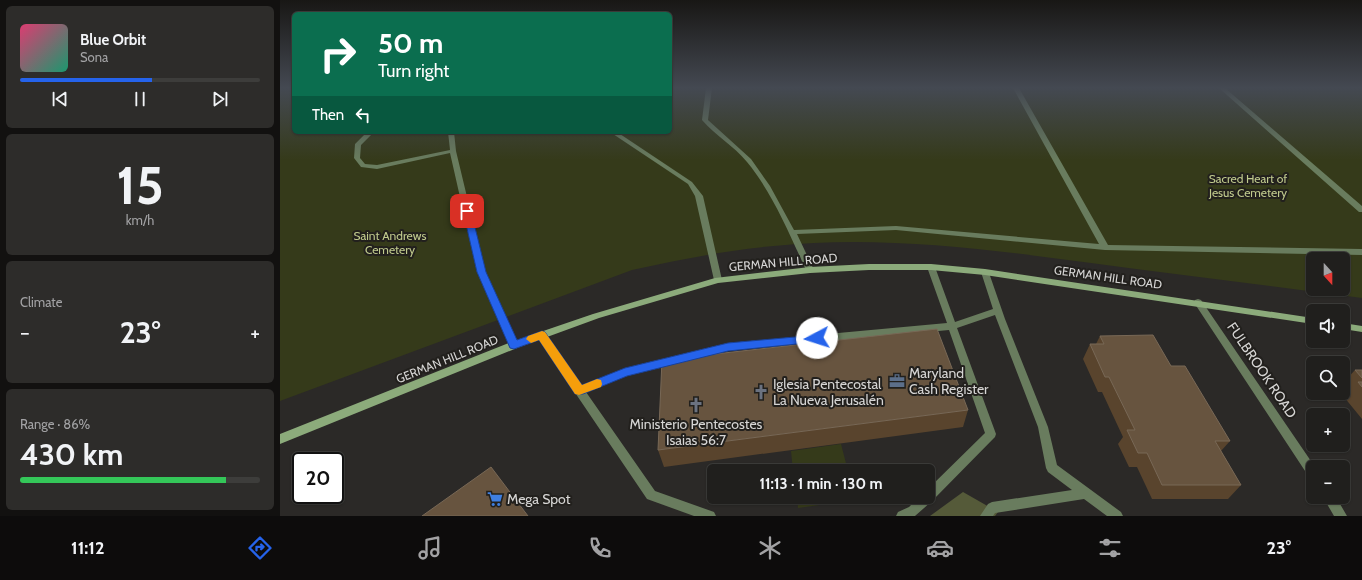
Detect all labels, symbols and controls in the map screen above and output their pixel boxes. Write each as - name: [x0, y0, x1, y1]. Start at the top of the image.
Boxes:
- text: 50 m: [378, 26, 443, 60]
- icon: right: [312, 28, 364, 80]
- text: Blue Orbit: [80, 31, 146, 49]
- text: Sona: [80, 49, 108, 65]
- text: Turn right: [378, 60, 449, 82]
- icon: previous: [49, 88, 71, 110]
- icon: pause: [129, 88, 151, 110]
- icon: next: [209, 88, 231, 110]
- icon: left: [352, 104, 374, 126]
- text: Then: [312, 106, 344, 124]
- text: 15: [116, 154, 164, 217]
- park label: Sacred Heart of Jesus Cemetery: [1208, 171, 1287, 200]
- pin: [450, 194, 484, 228]
- icon: arrive: [456, 200, 478, 222]
- text: km/h: [126, 212, 154, 228]
- park label: Saint Andrews Cemetery: [354, 228, 426, 257]
- street label: GERMAN HILL ROAD: [728, 250, 838, 274]
- north arrow: [1306, 252, 1350, 296]
- map controls: [1306, 252, 1350, 504]
- street label: GERMAN HILL ROAD: [1053, 262, 1163, 292]
- text: Climate: [20, 294, 62, 310]
- button: sound: [1306, 304, 1350, 348]
- text: 23°: [120, 314, 160, 351]
- position arrow: [796, 317, 838, 359]
- text: −: [20, 319, 30, 346]
- text: +: [250, 319, 260, 346]
- street label: FULBROOK ROAD: [1223, 319, 1301, 421]
- street label: GERMAN HILL ROAD: [394, 332, 501, 386]
- button: search: [1306, 356, 1350, 400]
- place label: Maryland Cash Register: [909, 364, 989, 398]
- office icon: Maryland Cash Register: [888, 372, 906, 390]
- place label: Iglesia Pentecostal La Nueva Jerusalén: [773, 375, 884, 409]
- church icon: Iglesia Pentecostal La Nueva Jerusalén: [752, 383, 770, 401]
- church icon: Ministerio Pentecostes Isaias 56:7: [687, 396, 705, 414]
- button: +: [1306, 408, 1350, 452]
- place label: Ministerio Pentecostes Isaias 56:7: [630, 415, 763, 449]
- text: Range · 86%: [20, 416, 90, 432]
- text: 430 km: [20, 436, 123, 473]
- speed limit sign: 20: [292, 452, 344, 504]
- button: −: [1306, 460, 1350, 504]
- text: 11:13 · 1 min · 130 m: [760, 475, 882, 493]
- supermarket icon: Mega Spot: [486, 490, 504, 508]
- place label: Mega Spot: [507, 490, 571, 508]
- icon: directions: [246, 534, 274, 562]
- icon: music: [416, 534, 444, 562]
- icon: phone: [586, 534, 614, 562]
- icon: climate: [756, 534, 784, 562]
- icon: car: [926, 534, 954, 562]
- icon: filters: [1096, 534, 1124, 562]
- text: 11:12: [71, 537, 104, 559]
- text: 23°: [1266, 537, 1291, 559]

